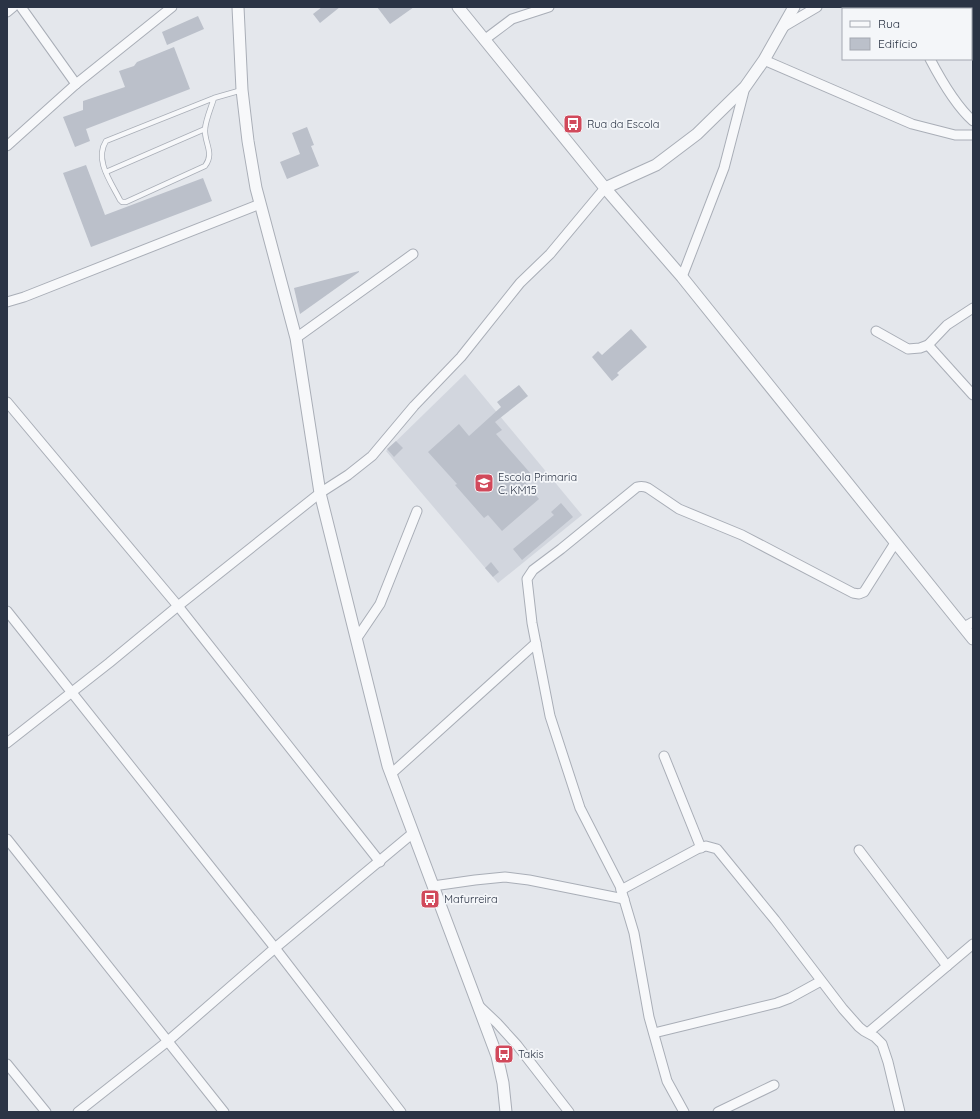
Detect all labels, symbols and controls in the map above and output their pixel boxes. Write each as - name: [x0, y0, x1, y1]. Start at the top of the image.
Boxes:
- legend: [842, 8, 972, 60]
- text: Rua: [878, 16, 900, 31]
- text: Edifício: [878, 36, 918, 51]
- bus stop icon: Rua da Escola: [562, 113, 584, 135]
- place label: Rua da Escola: [587, 117, 659, 131]
- place label: Escola Primaria C. KM15: [498, 470, 577, 497]
- school or university icon: Escola Primaria C. KM15: [473, 472, 495, 494]
- bus stop icon: Mafurreira: [419, 888, 441, 910]
- place label: Mafurreira: [444, 892, 498, 906]
- bus stop icon: Takis: [493, 1043, 515, 1065]
- place label: Takis: [518, 1047, 544, 1061]

